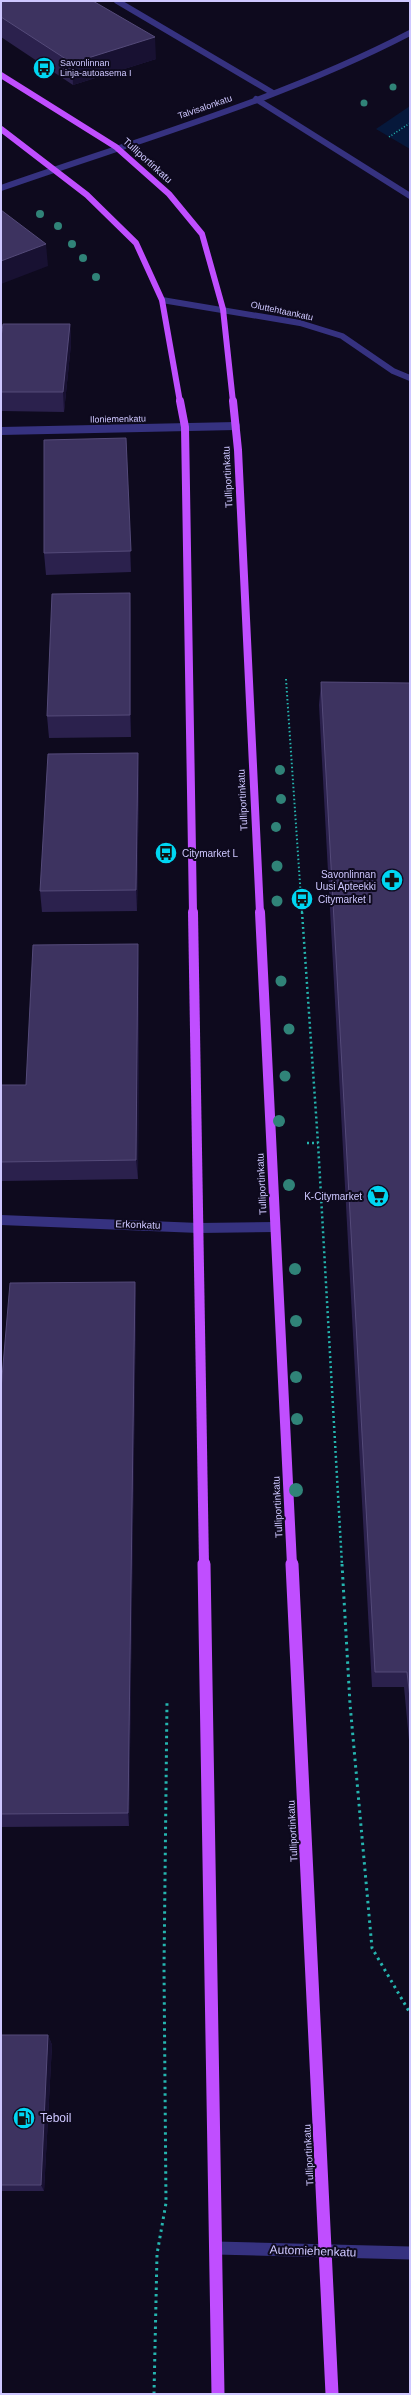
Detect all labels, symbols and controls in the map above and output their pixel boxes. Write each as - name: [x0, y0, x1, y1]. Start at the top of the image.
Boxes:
- bus stop icon: Savonlinnan Linja-autoasema I: [31, 55, 57, 81]
- place label: Savonlinnan Linja-autoasema I: [60, 58, 132, 78]
- street label: Talvisalonkatu: [177, 93, 233, 121]
- street label: Tulliportinkatu: [121, 136, 174, 185]
- street label: Oluttehtaankatu: [250, 300, 314, 322]
- street label: Iloniemenkatu: [90, 414, 146, 424]
- street label: Tulliportinkatu: [220, 446, 235, 508]
- street label: Tulliportinkatu: [235, 769, 250, 831]
- bus stop icon: Citymarket L: [153, 840, 179, 866]
- place label: Citymarket L: [182, 848, 239, 859]
- pharmacy icon: Savonlinnan Uusi Apteekki: [379, 867, 405, 893]
- place label: Savonlinnan Uusi Apteekki: [315, 869, 376, 892]
- bus stop icon: Citymarket I: [289, 886, 315, 912]
- place label: Citymarket I: [318, 894, 371, 905]
- street label: Tulliportinkatu: [254, 1153, 269, 1215]
- supermarket icon: K-Citymarket: [365, 1183, 391, 1209]
- place label: K-Citymarket: [304, 1191, 362, 1202]
- street label: Erkonkatu: [115, 1218, 161, 1231]
- street label: Tulliportinkatu: [270, 1476, 285, 1538]
- street label: Tulliportinkatu: [285, 1800, 300, 1862]
- fuel station icon: Teboil: [11, 2105, 37, 2131]
- place label: Teboil: [40, 2111, 71, 2125]
- street label: Tulliportinkatu: [301, 2124, 316, 2186]
- street label: Automiehenkatu: [269, 2242, 357, 2260]

